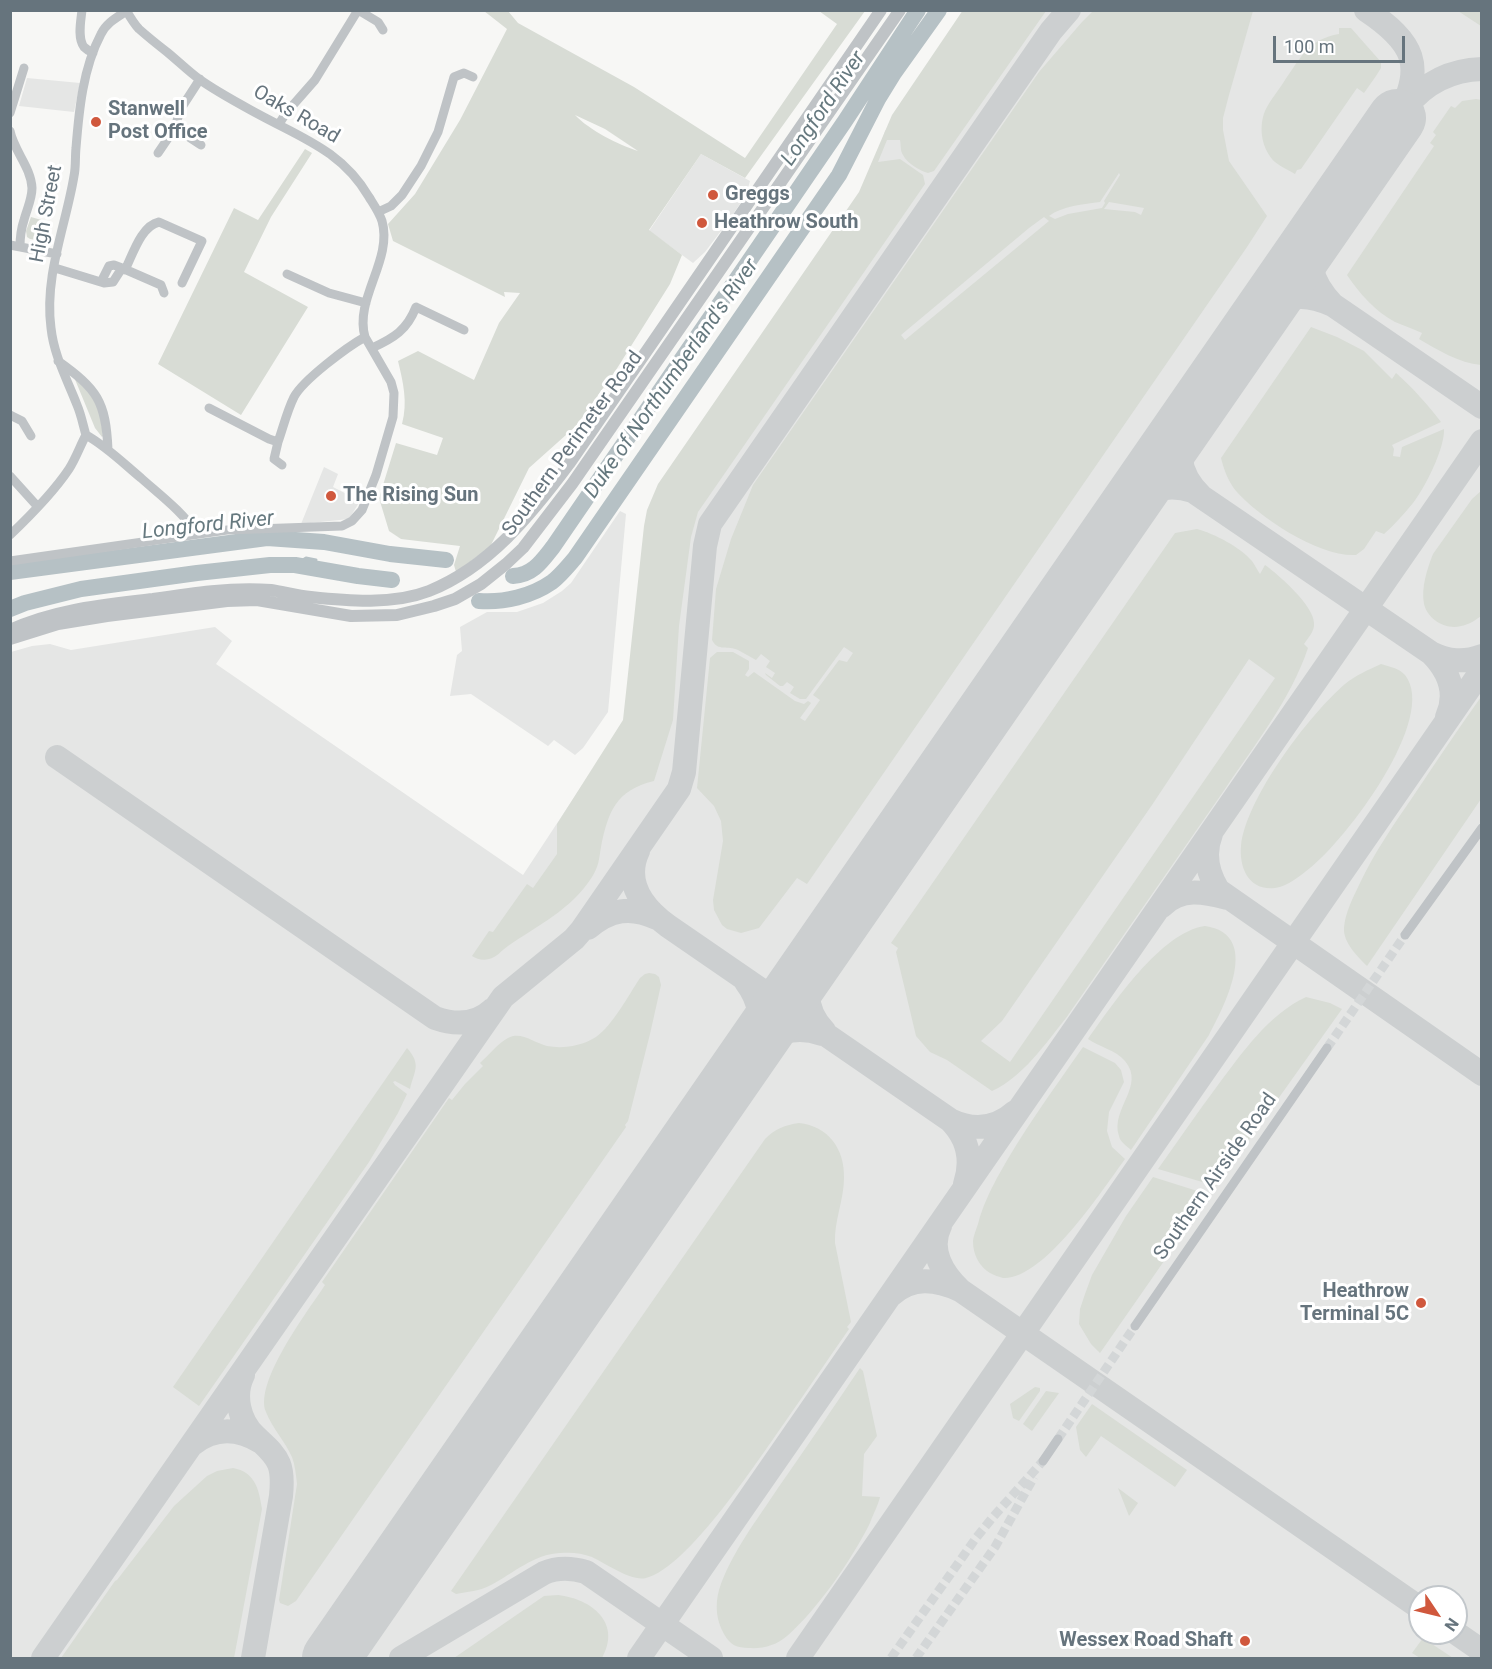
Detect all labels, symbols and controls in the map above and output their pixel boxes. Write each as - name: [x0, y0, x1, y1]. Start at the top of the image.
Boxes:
- scale bar: [1276, 24, 1408, 62]
- text: 100 m: [1284, 36, 1335, 57]
- water label: Longford River: [777, 47, 871, 171]
- street label: Oaks Road: [248, 81, 344, 149]
- place label: Stanwell Post Office: [108, 98, 208, 145]
- marker: Stanwell Post Office: [89, 115, 103, 129]
- street label: High Street: [26, 163, 68, 265]
- place label: Greggs: [725, 183, 790, 207]
- marker: Greggs: [706, 188, 720, 202]
- place label: Heathrow South: [714, 211, 858, 235]
- marker: Heathrow South: [695, 216, 709, 230]
- water label: Duke of Northumberland's River: [580, 255, 764, 503]
- street label: Southern Perimeter Road: [498, 347, 648, 541]
- place label: The Rising Sun: [343, 484, 478, 508]
- marker: The Rising Sun: [324, 489, 338, 503]
- water label: Longford River: [141, 507, 275, 545]
- street label: Southern Airside Road: [1149, 1089, 1283, 1265]
- place label: Heathrow Terminal 5C: [1300, 1280, 1409, 1327]
- marker: Heathrow Terminal 5C: [1414, 1296, 1428, 1310]
- north arrow: [1408, 1585, 1468, 1645]
- text: N: [1440, 1614, 1463, 1635]
- place label: Wessex Road Shaft: [1059, 1629, 1233, 1653]
- marker: Wessex Road Shaft: [1238, 1634, 1252, 1648]

